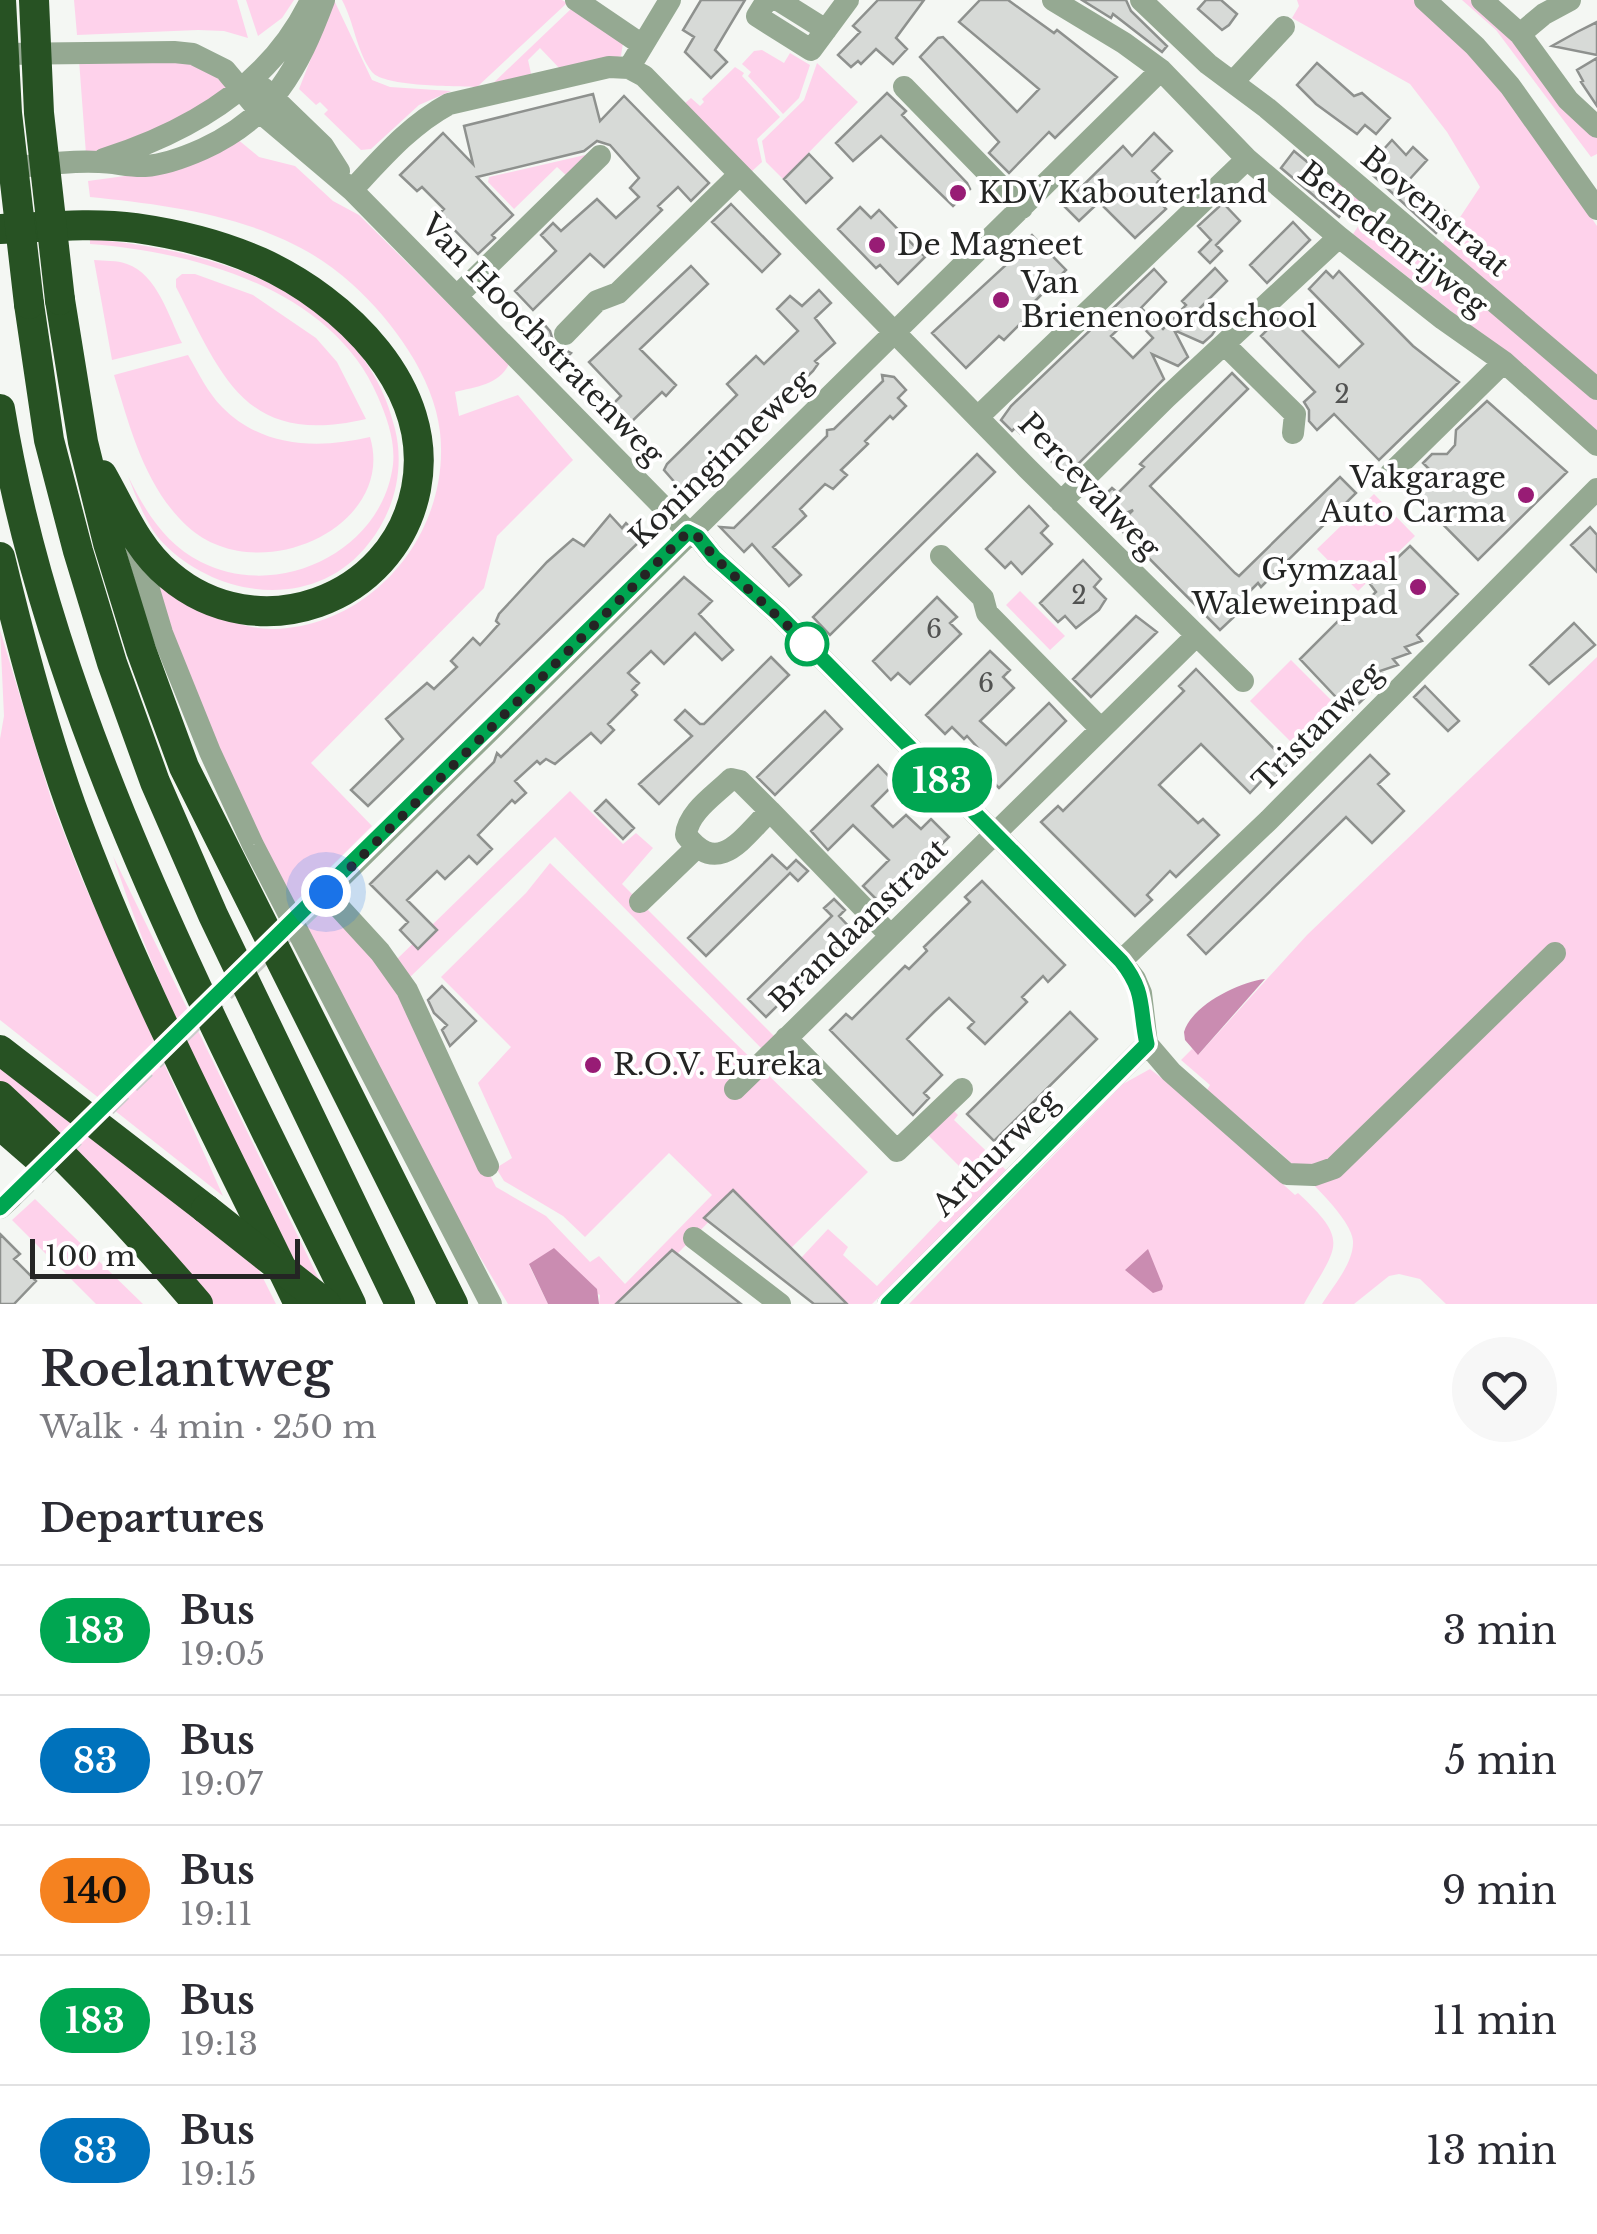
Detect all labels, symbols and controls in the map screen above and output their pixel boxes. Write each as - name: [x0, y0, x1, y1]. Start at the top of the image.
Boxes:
- street label: Bovenstraat: [1354, 139, 1517, 285]
- street label: Benedenrijweg: [1291, 153, 1496, 325]
- place label: KDV Kabouterland: [978, 174, 1267, 211]
- marker: KDV Kabouterland: [947, 182, 969, 204]
- street label: Van Hoochstratenweg: [412, 206, 672, 473]
- place label: De Magneet: [897, 226, 1084, 263]
- marker: De Magneet: [866, 234, 888, 256]
- place label: Van Brienenoordschool: [1020, 264, 1317, 335]
- marker: Van Brienenoordschool: [990, 289, 1012, 311]
- street label: Koninginneweg: [621, 361, 821, 555]
- house number: 2: [1334, 379, 1350, 410]
- street label: Percevalweg: [1011, 405, 1169, 567]
- place label: Vakgarage Auto Carma: [1319, 459, 1506, 530]
- marker: Vakgarage Auto Carma: [1515, 484, 1537, 506]
- place label: Gymzaal Waleweinpad: [1191, 551, 1398, 622]
- marker: Gymzaal Waleweinpad: [1407, 576, 1429, 598]
- house number: 2: [1071, 580, 1087, 611]
- house number: 6: [926, 614, 942, 645]
- unlabelled marker: [786, 623, 828, 665]
- street label: Tristanweg: [1245, 653, 1391, 799]
- house number: 6: [978, 668, 994, 699]
- line badge: 183: [884, 748, 1000, 812]
- text: 183: [912, 759, 972, 802]
- street label: Brandaanstraat: [762, 830, 956, 1019]
- your location: [301, 867, 351, 917]
- place label: R.O.V. Eureka: [613, 1046, 823, 1083]
- marker: R.O.V. Eureka: [582, 1054, 604, 1076]
- street label: Arthurweg: [924, 1081, 1067, 1224]
- scale bar: [30, 1234, 300, 1278]
- text: 100 m: [45, 1239, 136, 1274]
- button: heart: [1452, 1337, 1557, 1442]
- text: Roelantweg: [40, 1339, 332, 1399]
- text: Walk · 4 min · 250 m: [40, 1407, 377, 1447]
- text: Departures: [40, 1495, 264, 1542]
- text: Bus: [180, 1587, 255, 1634]
- text: 3 min: [1443, 1607, 1557, 1654]
- text: 183: [65, 1609, 125, 1652]
- text: 19:05: [180, 1634, 265, 1674]
- text: Bus: [180, 1717, 255, 1764]
- text: 5 min: [1445, 1737, 1557, 1784]
- text: 83: [73, 1739, 117, 1782]
- text: 19:07: [180, 1764, 263, 1804]
- text: Bus: [180, 1847, 255, 1894]
- text: 9 min: [1442, 1867, 1557, 1914]
- text: 140: [63, 1869, 127, 1912]
- text: 19:11: [180, 1894, 253, 1934]
- text: Bus: [180, 1977, 255, 2024]
- text: 11 min: [1432, 1997, 1557, 2044]
- text: 183: [65, 1999, 125, 2042]
- text: 19:13: [180, 2024, 258, 2064]
- text: Bus: [180, 2107, 255, 2154]
- text: 13 min: [1426, 2127, 1557, 2174]
- text: 83: [73, 2129, 117, 2172]
- text: 19:15: [180, 2154, 256, 2194]

